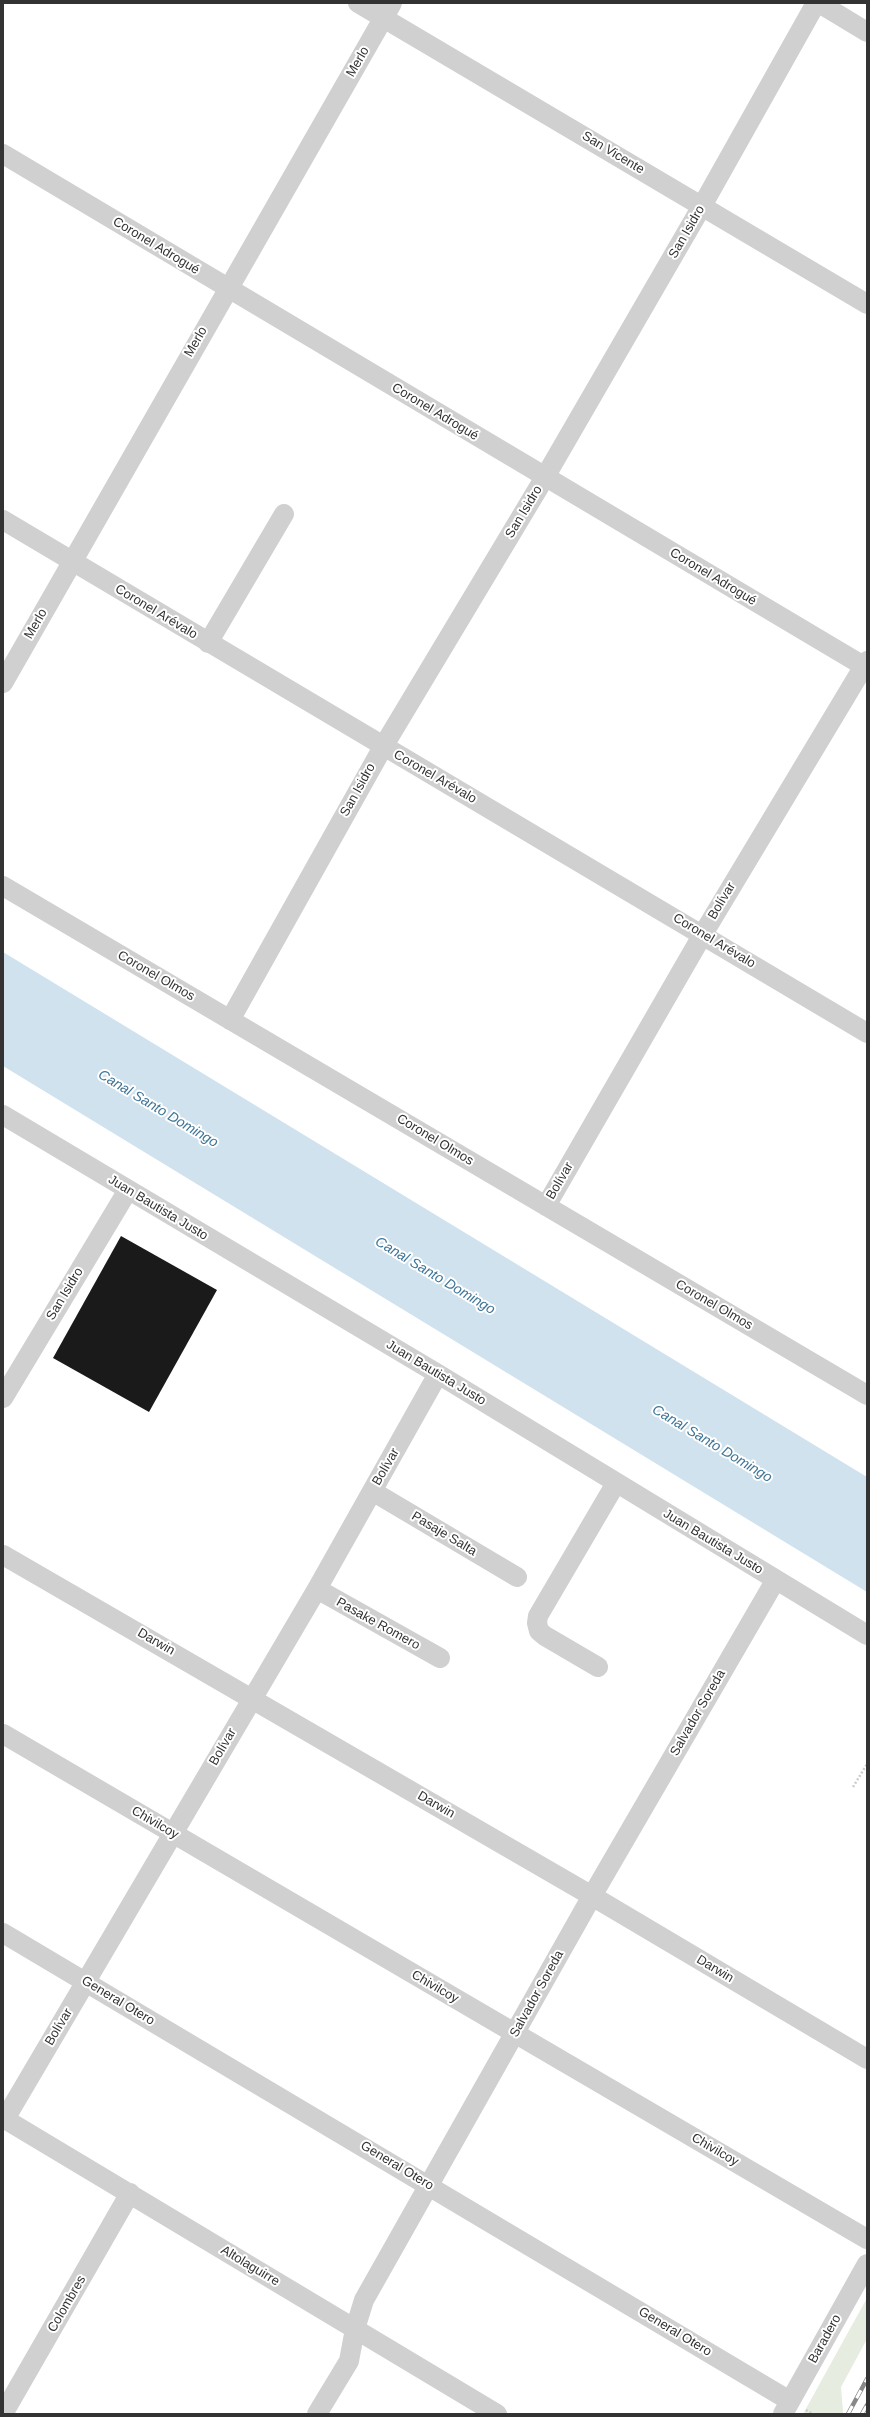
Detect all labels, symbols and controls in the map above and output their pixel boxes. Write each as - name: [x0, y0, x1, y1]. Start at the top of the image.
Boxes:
- street label: Merlo: [343, 44, 373, 80]
- street label: San Vicente: [579, 128, 647, 178]
- street label: San Isidro: [666, 203, 708, 261]
- street label: Coronel Adrogué: [110, 214, 202, 278]
- street label: Merlo: [181, 324, 211, 360]
- street label: Coronel Adrogué: [389, 380, 481, 444]
- street label: San Isidro: [502, 483, 546, 541]
- street label: Coronel Adrogué: [667, 545, 759, 609]
- street label: Coronel Arévalo: [112, 581, 200, 643]
- street label: Merlo: [21, 606, 51, 642]
- street label: Coronel Arévalo: [391, 747, 479, 807]
- street label: San Isidro: [337, 761, 379, 819]
- street label: Bolívar: [705, 880, 739, 922]
- street label: Coronel Arévalo: [670, 910, 758, 972]
- street label: Coronel Olmos: [115, 948, 197, 1004]
- water label: Canal Santo Domingo: [95, 1067, 221, 1151]
- street label: Coronel Olmos: [394, 1111, 476, 1169]
- street label: Bolívar: [543, 1160, 577, 1202]
- street label: Juan Bautista Justo: [105, 1172, 211, 1244]
- water label: Canal Santo Domingo: [372, 1234, 498, 1318]
- street label: San Isidro: [43, 1265, 87, 1323]
- street label: Coronel Olmos: [673, 1277, 755, 1333]
- street label: Juan Bautista Justo: [383, 1337, 489, 1409]
- water label: Canal Santo Domingo: [649, 1402, 775, 1486]
- street label: Bolívar: [369, 1446, 403, 1488]
- street label: Juan Bautista Justo: [660, 1506, 766, 1578]
- street label: Pasaje Salta: [409, 1509, 479, 1559]
- street label: Pasake Romero: [333, 1595, 423, 1653]
- street label: Darwin: [135, 1625, 177, 1659]
- street label: Salvador Soreda: [667, 1667, 729, 1759]
- street label: Bolívar: [206, 1726, 240, 1768]
- street label: Darwin: [415, 1788, 457, 1822]
- street label: Chivilcoy: [129, 1803, 181, 1843]
- street label: Salvador Soreda: [507, 1948, 567, 2040]
- street label: Darwin: [694, 1952, 736, 1986]
- street label: Chivilcoy: [409, 1967, 461, 2007]
- street label: General Otero: [79, 1973, 157, 2029]
- street label: Bolívar: [42, 2006, 76, 2048]
- street label: Chivilcoy: [689, 2130, 741, 2170]
- street label: General Otero: [358, 2138, 436, 2194]
- street label: Altolaguirre: [218, 2242, 282, 2290]
- street label: Colombres: [45, 2273, 89, 2335]
- street label: General Otero: [636, 2304, 714, 2360]
- street label: Baradero: [805, 2312, 845, 2366]

